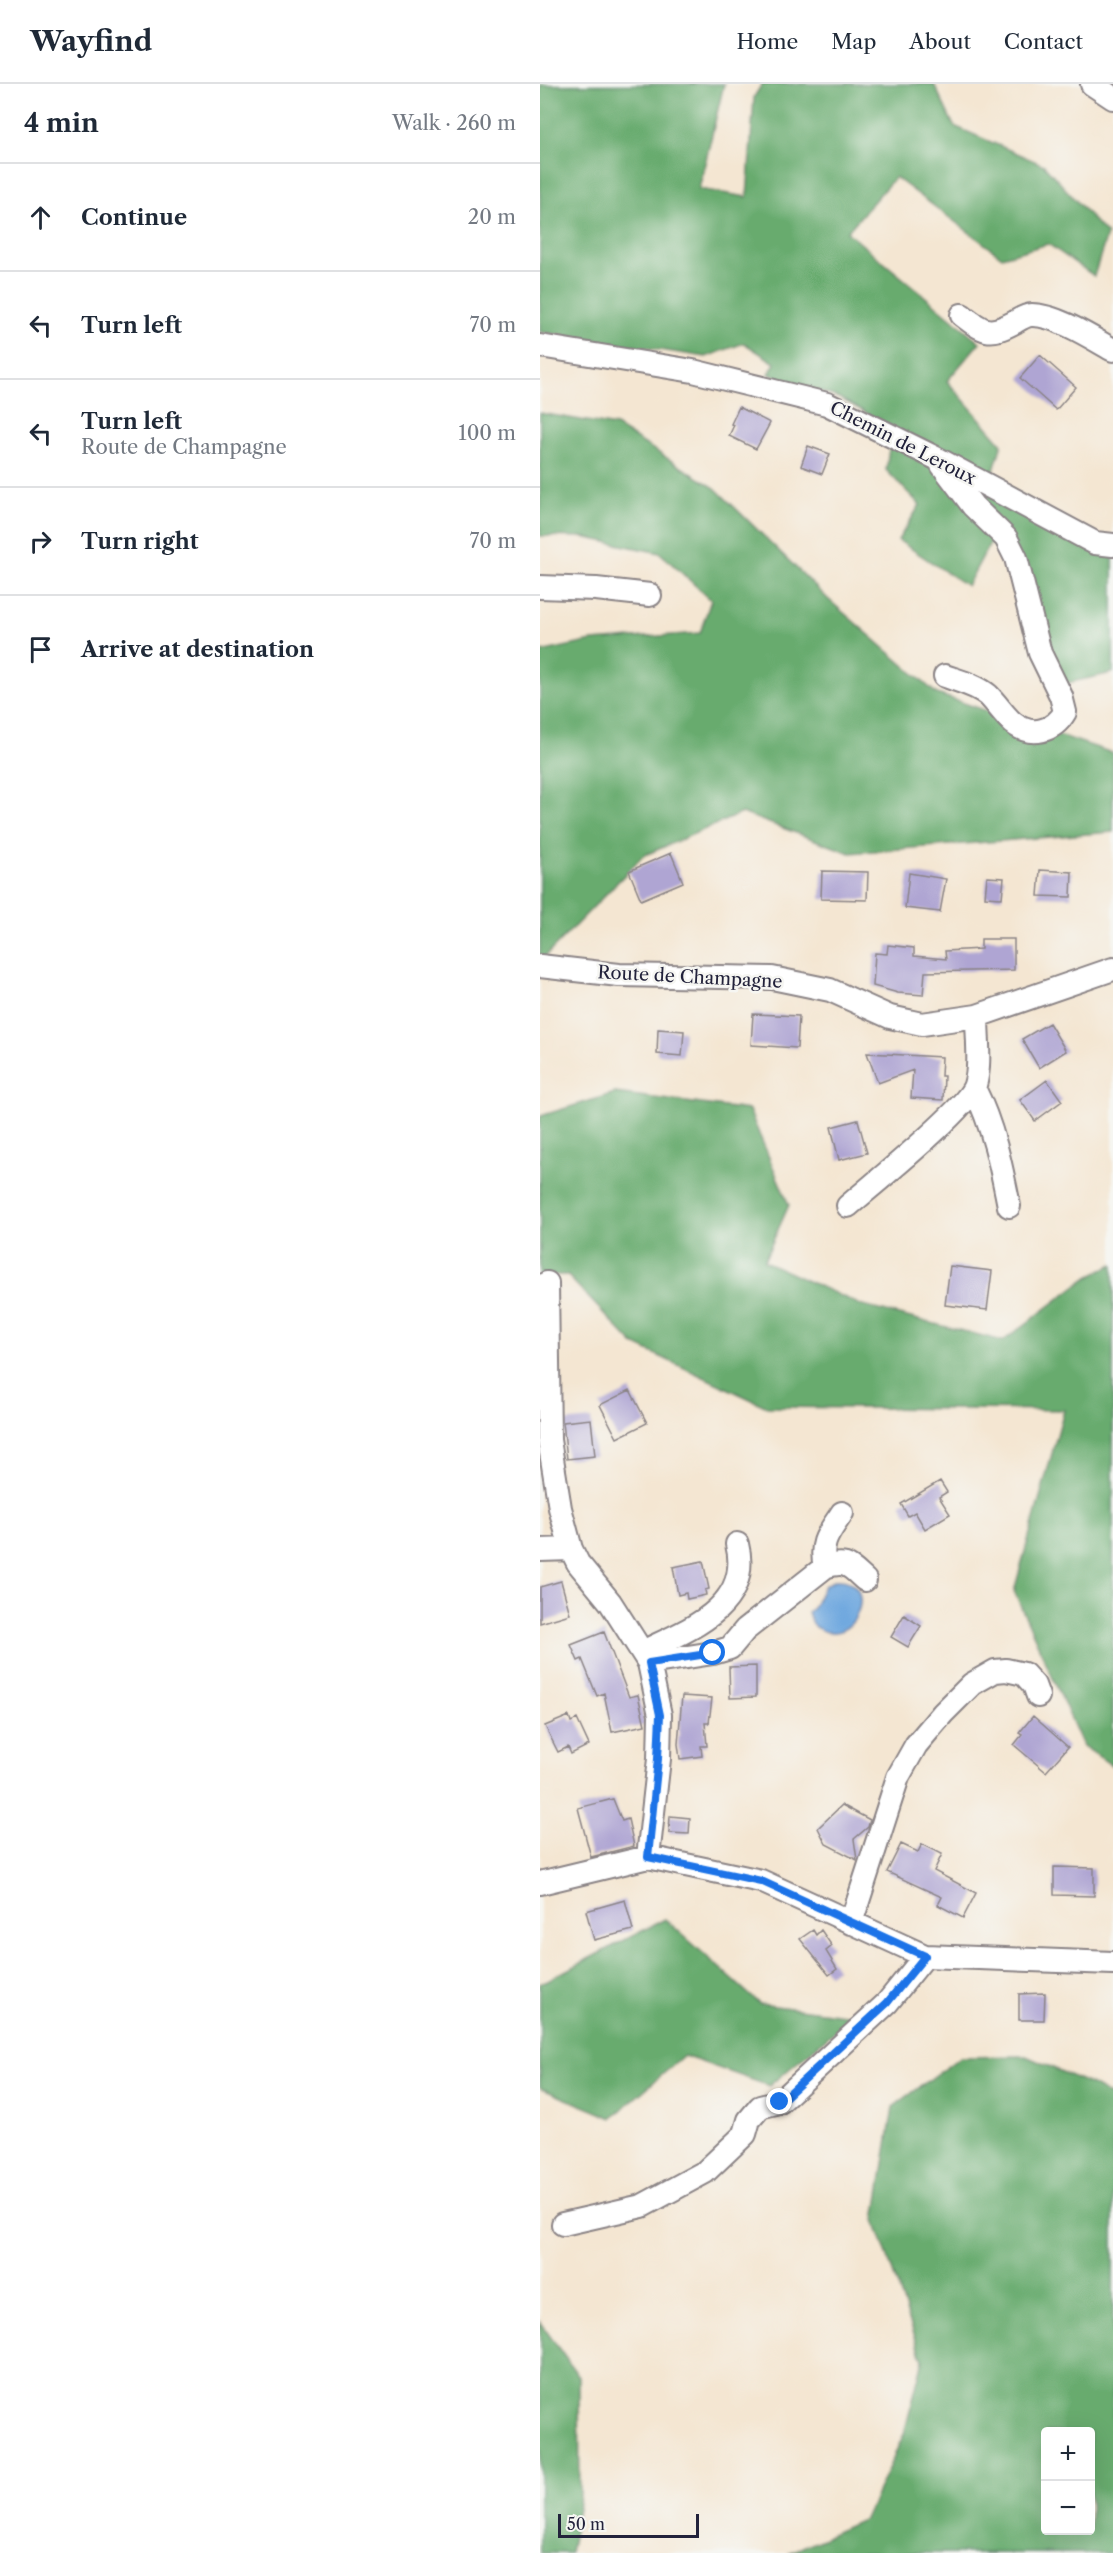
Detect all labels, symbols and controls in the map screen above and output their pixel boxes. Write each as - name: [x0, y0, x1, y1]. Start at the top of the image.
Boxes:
- text: Wayfind: [30, 24, 152, 58]
- text: Home: [737, 29, 798, 54]
- text: Map: [831, 29, 876, 54]
- text: About: [909, 29, 971, 54]
- text: Contact: [1004, 29, 1083, 54]
- text: 4 min: [24, 107, 99, 139]
- text: Walk · 260 m: [392, 111, 516, 135]
- icon: ahead: [24, 201, 57, 234]
- text: Continue: [81, 204, 187, 231]
- text: 20 m: [468, 205, 516, 229]
- icon: left: [24, 309, 57, 342]
- text: Turn left: [81, 312, 182, 339]
- text: 70 m: [470, 313, 516, 337]
- street label: Chemin de Leroux: [826, 397, 980, 490]
- text: Turn left: [81, 408, 182, 435]
- icon: left: [24, 417, 57, 450]
- text: 100 m: [458, 421, 516, 445]
- text: Route de Champagne: [81, 435, 287, 459]
- icon: right: [24, 525, 57, 558]
- text: Turn right: [81, 528, 199, 555]
- text: 70 m: [470, 529, 516, 553]
- icon: arrive: [24, 633, 57, 666]
- text: Arrive at destination: [81, 636, 314, 663]
- street label: Route de Champagne: [597, 961, 783, 993]
- route start: [699, 1639, 725, 1665]
- route end: [766, 2088, 792, 2114]
- map controls: [1041, 2427, 1095, 2535]
- button: +: [1041, 2427, 1095, 2481]
- button: −: [1041, 2481, 1095, 2535]
- scale bar: [558, 2511, 699, 2538]
- text: 50 m: [567, 2514, 605, 2534]

